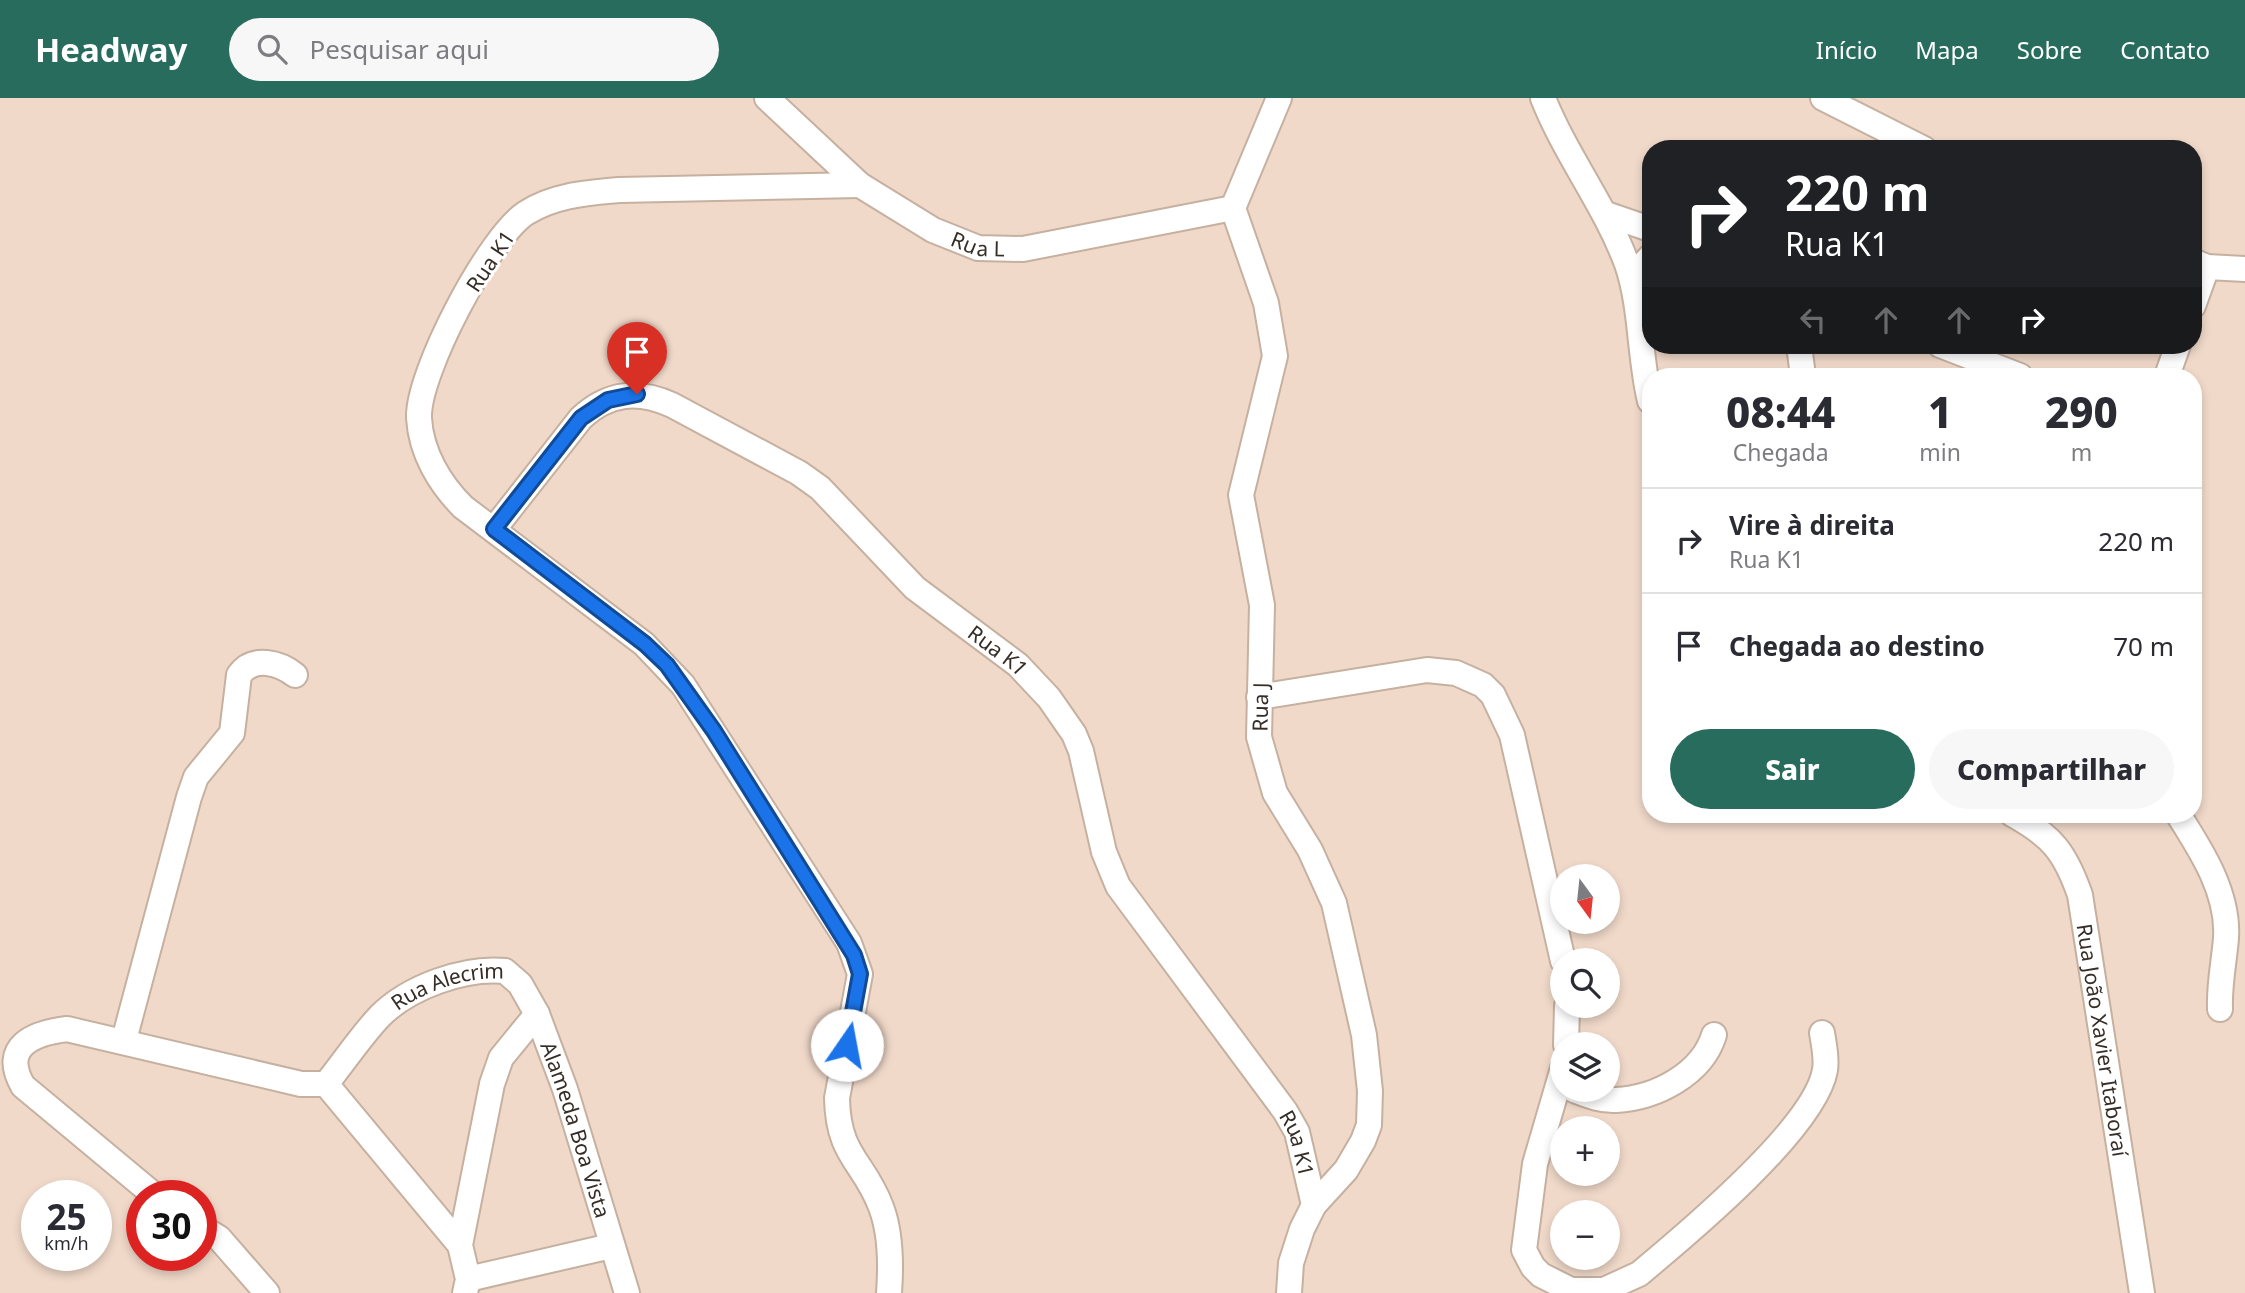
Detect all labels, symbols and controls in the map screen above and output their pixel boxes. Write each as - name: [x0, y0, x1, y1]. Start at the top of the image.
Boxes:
- search box: [229, 18, 719, 81]
- text: Headway: [35, 27, 187, 72]
- icon: search: [253, 30, 291, 68]
- text: Pesquisar aqui: [309, 31, 489, 67]
- text: Início: [1816, 33, 1877, 66]
- text: Mapa: [1915, 33, 1979, 66]
- text: Sobre: [2017, 33, 2082, 66]
- text: Contato: [2120, 33, 2210, 66]
- text: 220 m: [1785, 159, 1930, 225]
- icon: right: [1670, 168, 1761, 259]
- text: Rua K1: [1785, 222, 1889, 265]
- street label: Rua K1: [459, 225, 521, 297]
- street label: Rua L: [947, 225, 1005, 263]
- icon: left: [1794, 301, 1832, 339]
- icon: ahead: [1867, 301, 1905, 339]
- icon: ahead: [1940, 301, 1978, 339]
- icon: right: [2013, 301, 2051, 339]
- pin: [607, 322, 667, 394]
- icon: arrive: [618, 333, 656, 371]
- text: 08:44: [1726, 383, 1835, 440]
- text: 1: [1928, 383, 1952, 440]
- text: 290: [2045, 383, 2118, 440]
- text: Chegada: [1733, 436, 1829, 468]
- text: min: [1919, 436, 1961, 468]
- text: m: [2071, 436, 2092, 468]
- text: Vire à direita: [1729, 507, 1895, 543]
- icon: right: [1670, 522, 1708, 560]
- text: 220 m: [2098, 523, 2174, 559]
- text: Rua K1: [1729, 543, 1804, 575]
- street label: Rua K1: [962, 618, 1035, 681]
- icon: arrive: [1670, 627, 1708, 665]
- text: Chegada ao destino: [1729, 628, 1985, 664]
- text: 70 m: [2113, 628, 2174, 664]
- street label: Rua J: [1246, 682, 1274, 732]
- button: Sair: [1670, 729, 1915, 809]
- button: Compartilhar: [1929, 729, 2174, 809]
- north arrow: [1550, 864, 1620, 934]
- map controls: [1550, 864, 1620, 1270]
- street label: Rua João Xavier Itaboraí: [2071, 922, 2135, 1159]
- button: search: [1550, 948, 1620, 1018]
- street label: Rua Alecrim: [385, 956, 504, 1016]
- position arrow: [810, 1008, 884, 1082]
- button: layers: [1550, 1032, 1620, 1102]
- street label: Alameda Boa Vista: [534, 1037, 617, 1221]
- street label: Rua K1: [1273, 1105, 1321, 1179]
- button: +: [1550, 1116, 1620, 1186]
- speed limit sign: 30: [126, 1180, 217, 1271]
- text: 25: [46, 1193, 87, 1240]
- button: −: [1550, 1200, 1620, 1270]
- text: km/h: [44, 1231, 89, 1255]

